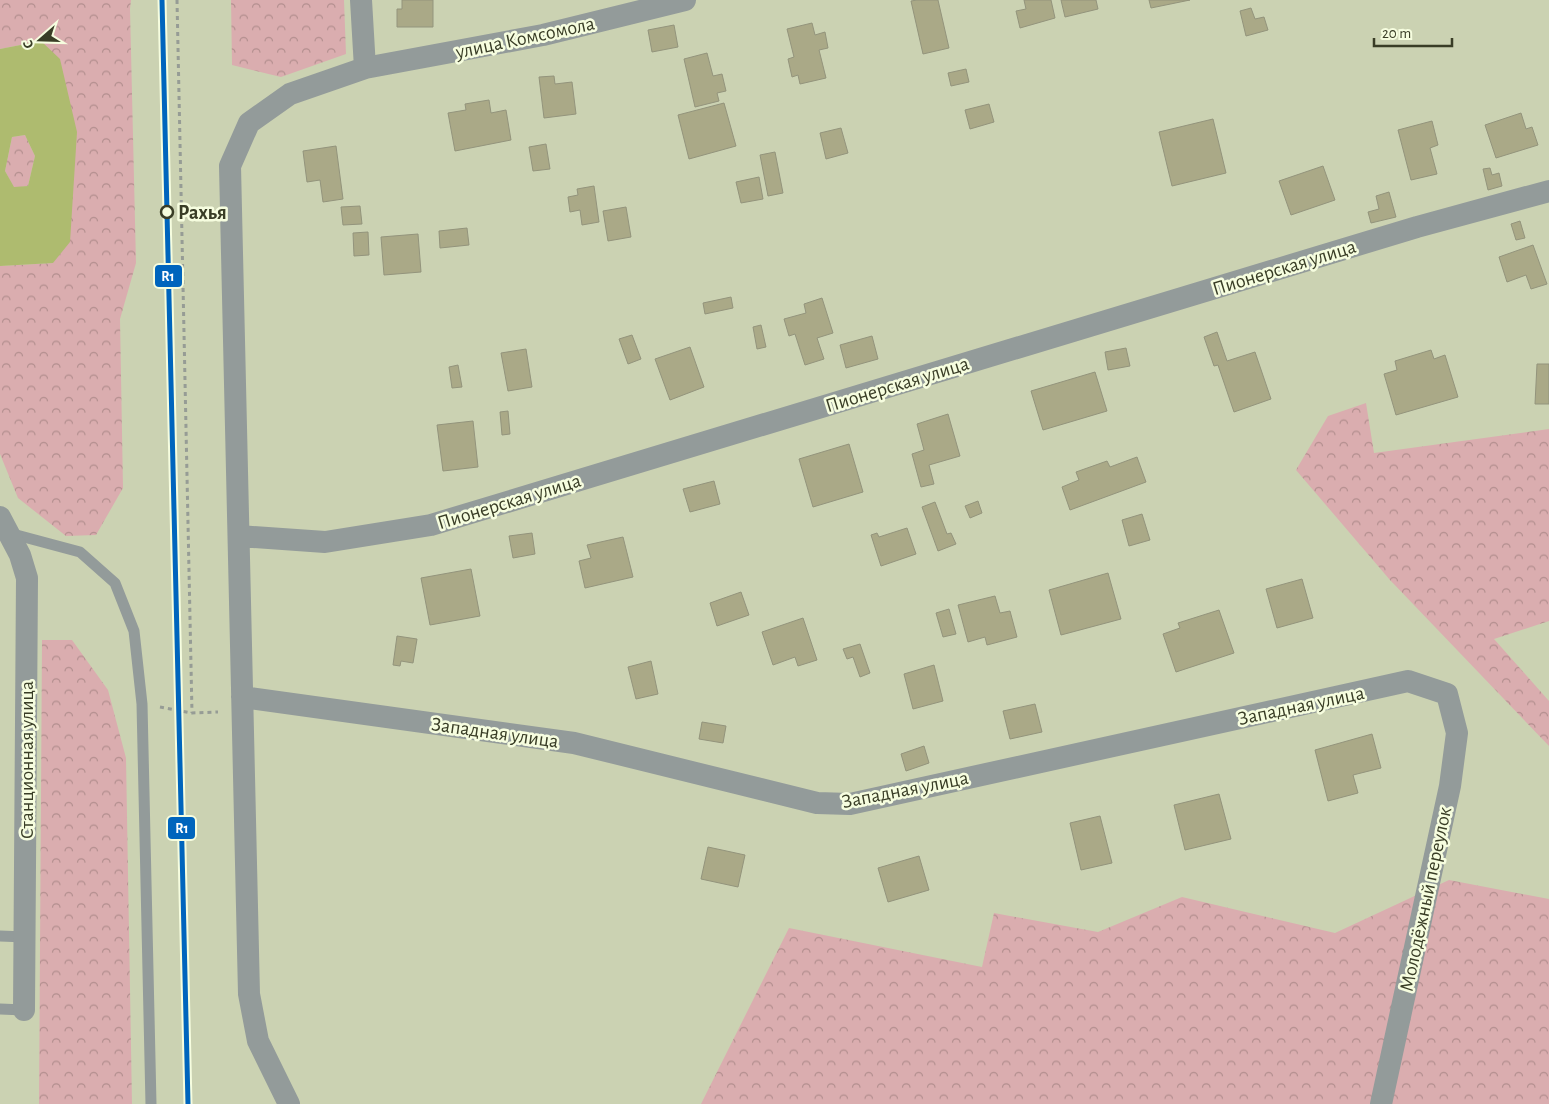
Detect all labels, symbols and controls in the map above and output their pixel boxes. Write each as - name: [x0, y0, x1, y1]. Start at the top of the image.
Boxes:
- street label: улица Комсомола: [453, 13, 597, 63]
- north arrow: [15, 15, 65, 65]
- scale bar: [1374, 15, 1452, 47]
- text: 20 m: [1382, 26, 1411, 41]
- text: С: [21, 38, 37, 50]
- place label: Рахья: [178, 203, 227, 223]
- marker: Рахья: [160, 205, 174, 219]
- street label: Пионерская улица: [1210, 237, 1358, 299]
- line badge: R1: [154, 264, 183, 288]
- text: R1: [161, 270, 175, 284]
- street label: Пионерская улица: [823, 354, 971, 416]
- street label: Пионерская улица: [435, 471, 583, 533]
- street label: Станционная улица: [17, 681, 37, 839]
- street label: Западная улица: [1236, 683, 1366, 729]
- street label: Западная улица: [430, 714, 560, 752]
- street label: Западная улица: [840, 768, 970, 812]
- street label: Молодёжный переулок: [1397, 805, 1455, 993]
- line badge: R1: [167, 816, 196, 840]
- text: R1: [175, 822, 189, 836]

